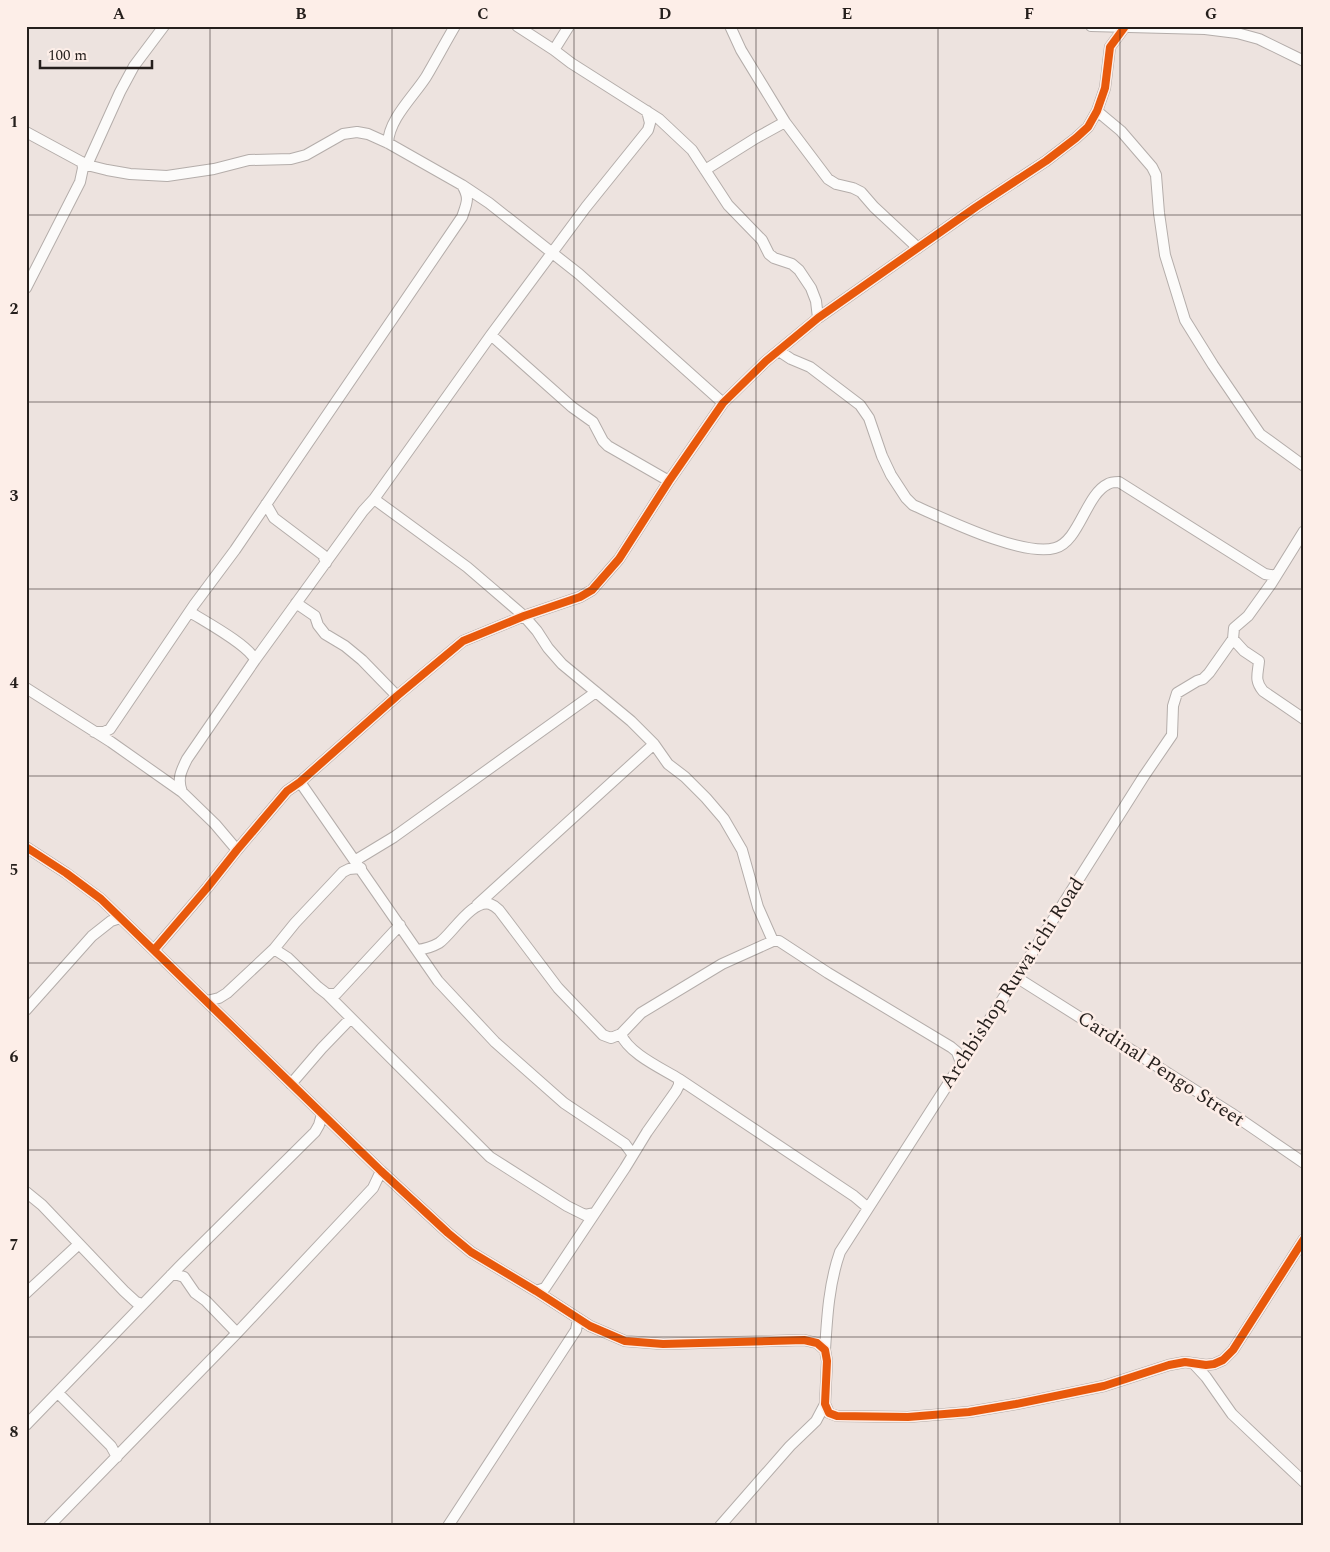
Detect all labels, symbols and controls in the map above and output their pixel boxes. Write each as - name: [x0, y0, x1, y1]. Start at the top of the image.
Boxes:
- text: A: [113, 2, 126, 26]
- text: B: [295, 2, 307, 26]
- text: C: [477, 2, 489, 26]
- text: D: [659, 2, 672, 26]
- text: E: [842, 2, 852, 26]
- text: F: [1024, 2, 1034, 26]
- text: G: [1205, 2, 1217, 26]
- scale bar: [40, 38, 152, 70]
- text: 100 m: [48, 44, 87, 67]
- text: 1: [10, 110, 18, 134]
- text: 2: [10, 297, 19, 321]
- text: 3: [10, 484, 19, 508]
- text: 4: [10, 671, 19, 695]
- text: 5: [10, 858, 18, 882]
- street label: Archbishop Ruwa'ichi Road: [932, 871, 1092, 1095]
- street label: Cardinal Pengo Street: [1071, 1003, 1251, 1135]
- text: 6: [10, 1045, 19, 1069]
- text: 7: [10, 1233, 19, 1257]
- text: 8: [10, 1420, 19, 1444]

